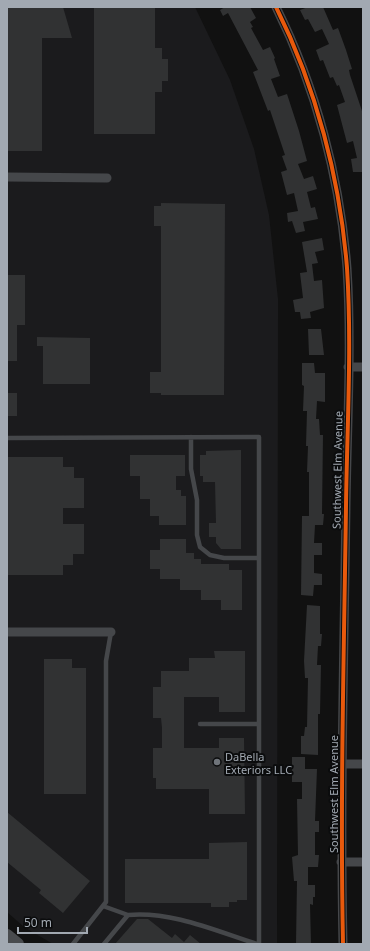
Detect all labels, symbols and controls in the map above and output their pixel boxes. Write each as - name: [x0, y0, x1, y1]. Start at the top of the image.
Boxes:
- street label: Southwest Elm Avenue: [328, 411, 346, 529]
- street label: Southwest Elm Avenue: [326, 735, 341, 853]
- place label: DaBella Exteriors LLC: [225, 749, 292, 777]
- marker: DaBella Exteriors LLC: [212, 757, 222, 767]
- scale bar: [18, 909, 87, 935]
- text: 50 m: [24, 914, 52, 931]

